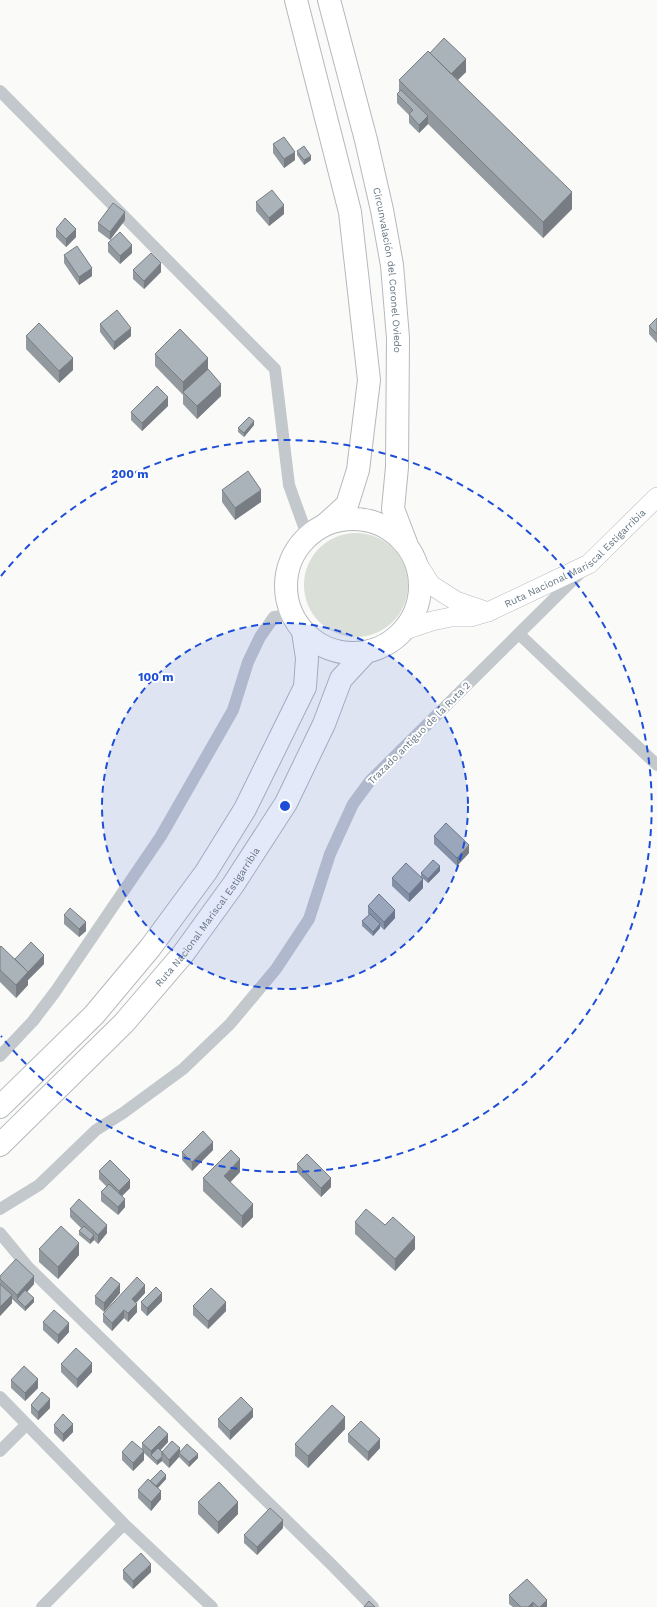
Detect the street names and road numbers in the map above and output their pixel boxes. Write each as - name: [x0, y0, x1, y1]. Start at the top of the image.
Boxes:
- street label: Circunvalación del Coronel Oviedo: [371, 186, 404, 353]
- street label: Ruta Nacional Mariscal Estigarribia: [502, 506, 648, 609]
- street label: Trazado antiguo de la Ruta 2: [366, 679, 473, 786]
- street label: Ruta Nacional Mariscal Estigarribia: [152, 845, 262, 988]

